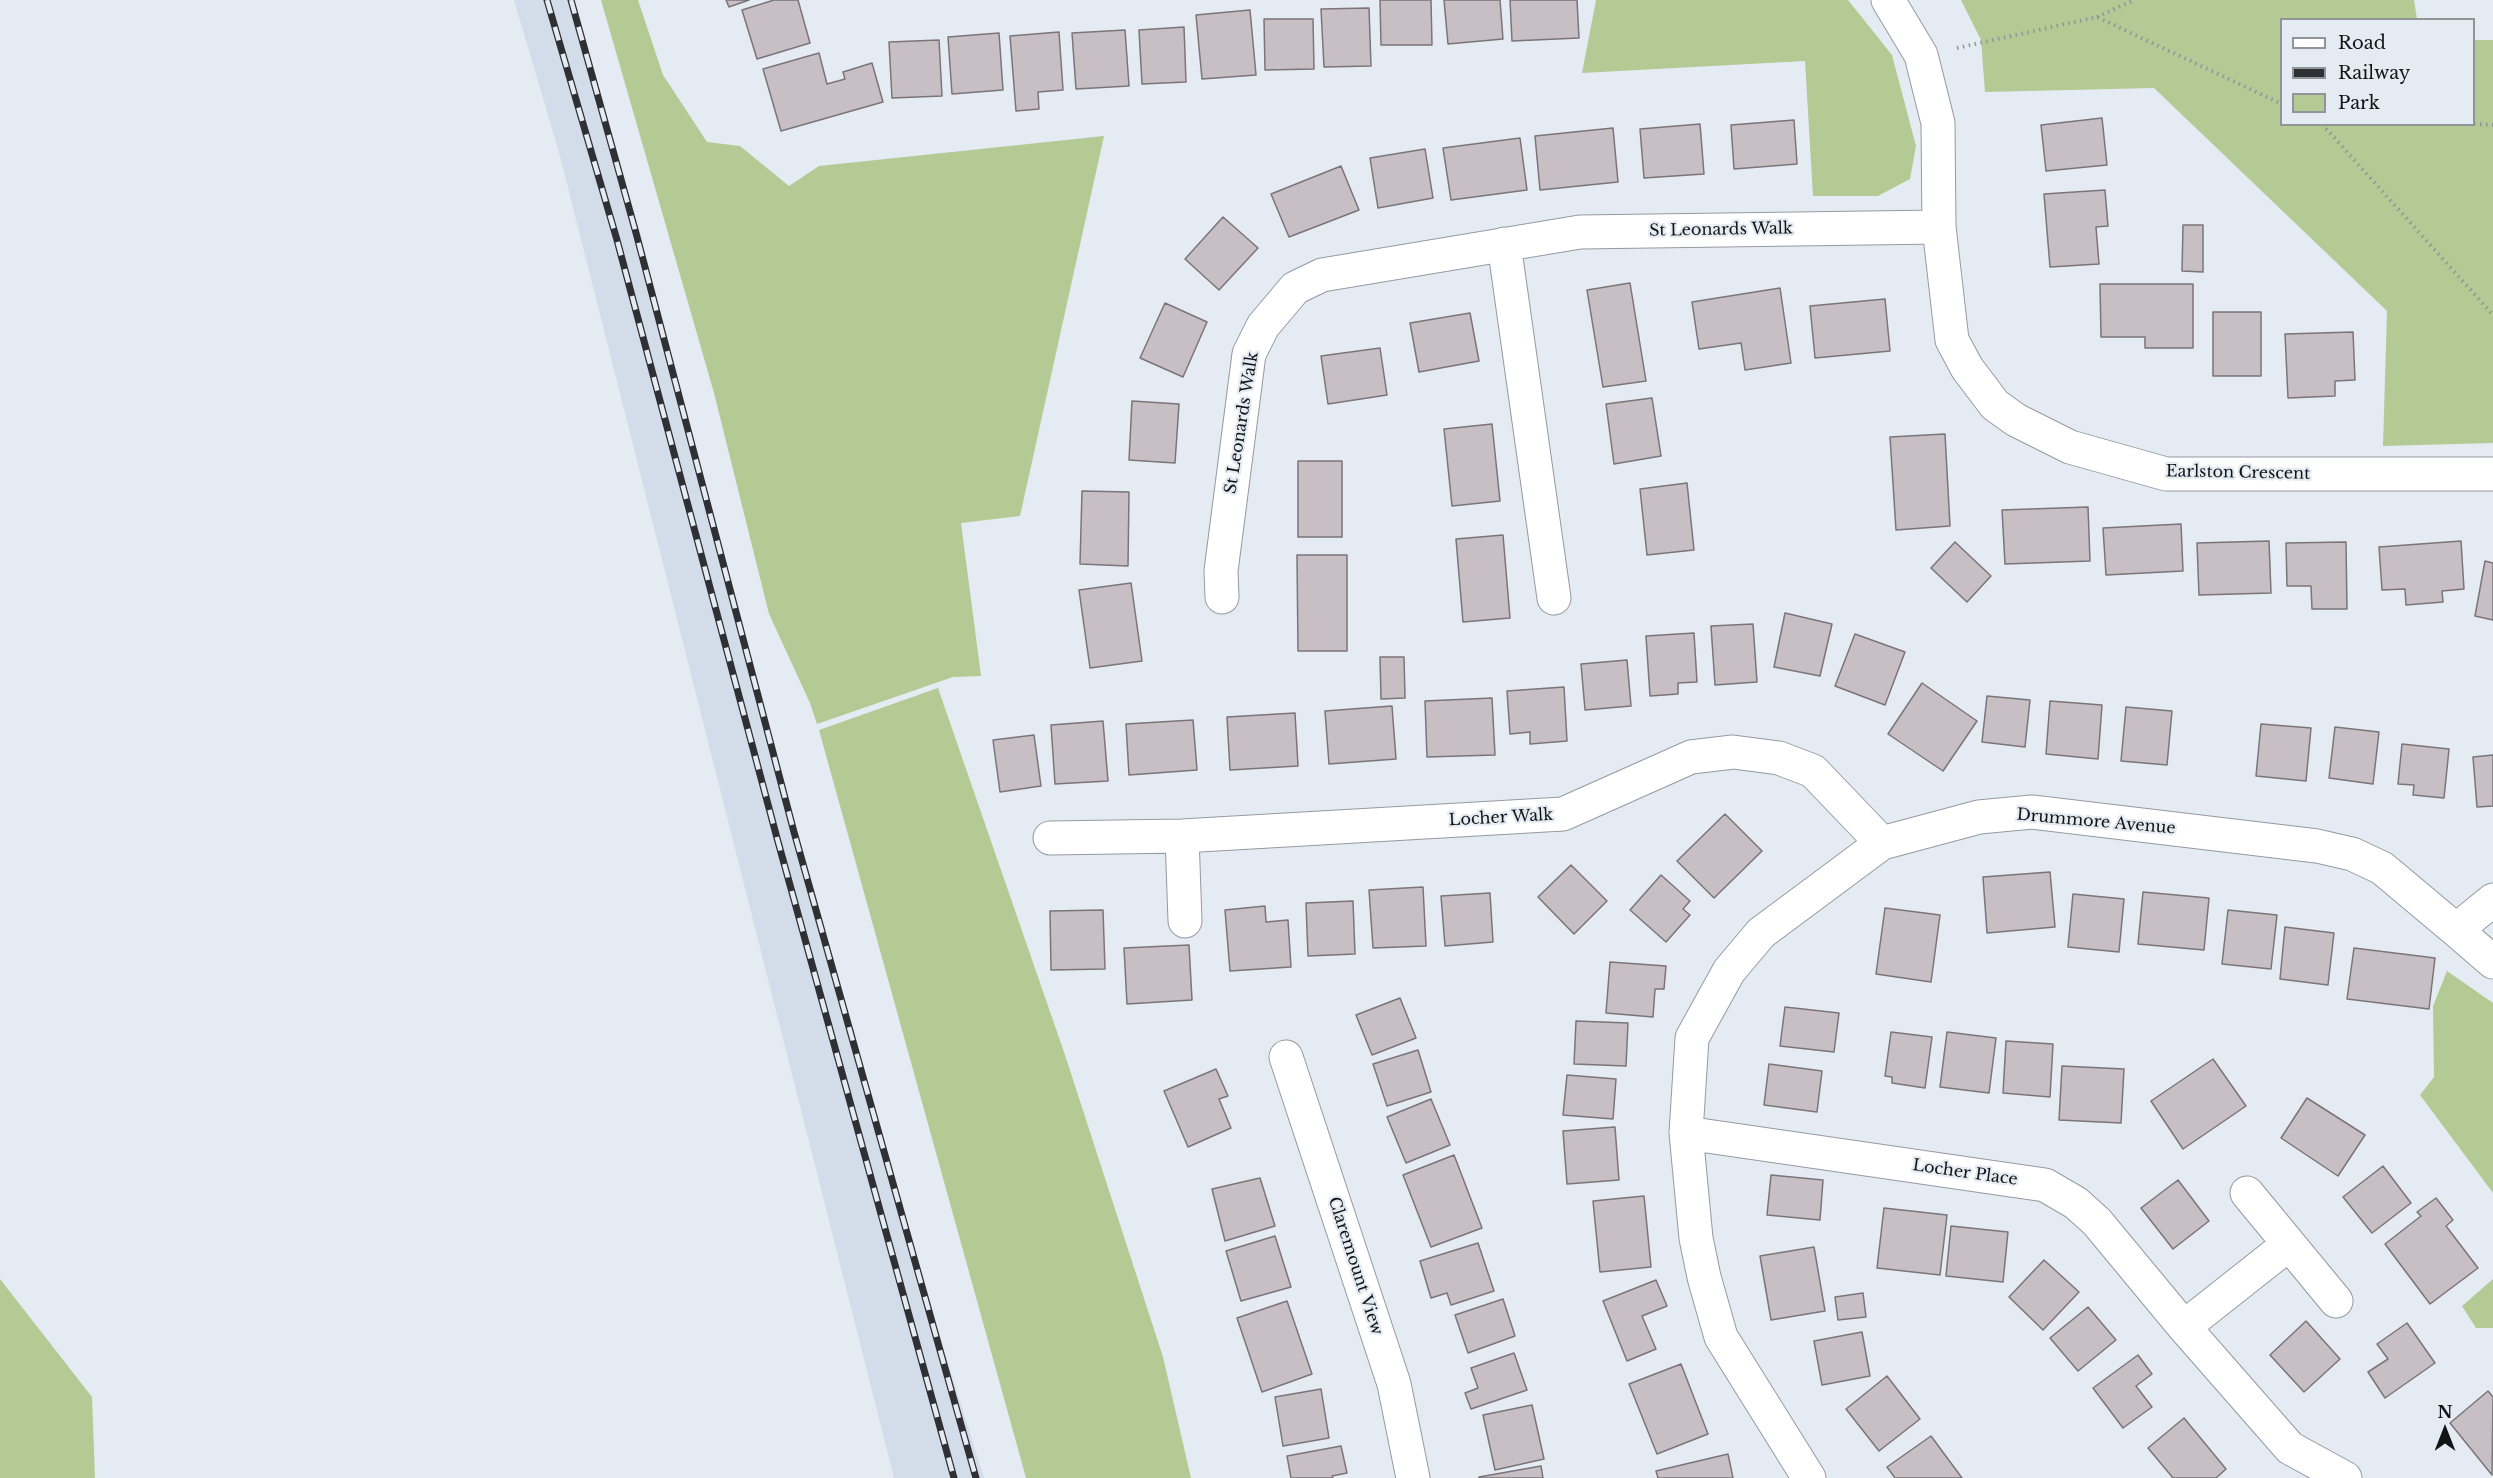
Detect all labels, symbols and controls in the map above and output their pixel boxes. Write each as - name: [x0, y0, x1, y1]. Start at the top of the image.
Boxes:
- legend: [2280, 18, 2475, 126]
- text: Road: [2338, 32, 2386, 54]
- text: Railway: [2338, 62, 2410, 84]
- text: Park: [2338, 92, 2380, 114]
- street label: St Leonards Walk: [1649, 219, 1793, 241]
- street label: St Leonards Walk: [1221, 351, 1263, 495]
- street label: Earlston Crescent: [2166, 462, 2310, 484]
- street label: Drummore Avenue: [2016, 805, 2176, 839]
- street label: Locher Walk: [1448, 806, 1554, 830]
- street label: Locher Place: [1911, 1156, 2019, 1190]
- street label: Claremount View: [1324, 1195, 1386, 1337]
- north arrow: [2415, 1400, 2475, 1460]
- text: N: [2437, 1402, 2453, 1422]

